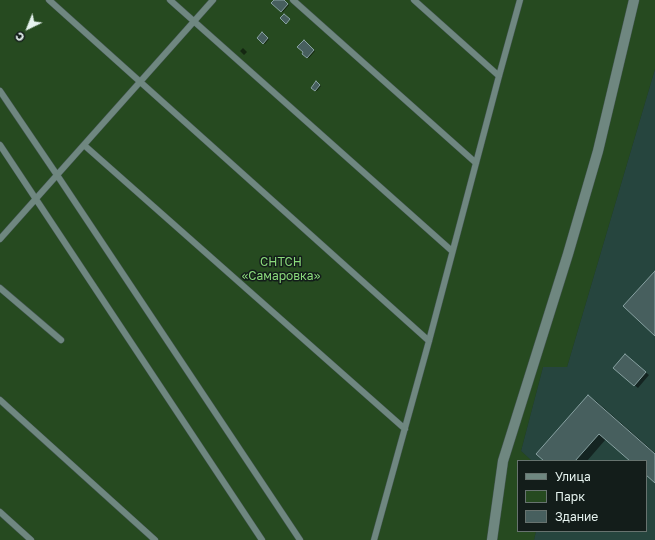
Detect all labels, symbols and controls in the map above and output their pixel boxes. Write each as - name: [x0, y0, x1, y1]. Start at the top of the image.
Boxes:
- north arrow: [8, 8, 48, 48]
- text: С: [12, 30, 27, 45]
- park label: СНТСН «Самаровка»: [242, 255, 320, 283]
- legend: [517, 460, 647, 532]
- text: Улица: [555, 469, 591, 484]
- text: Парк: [555, 489, 585, 504]
- text: Здание: [555, 509, 598, 524]

